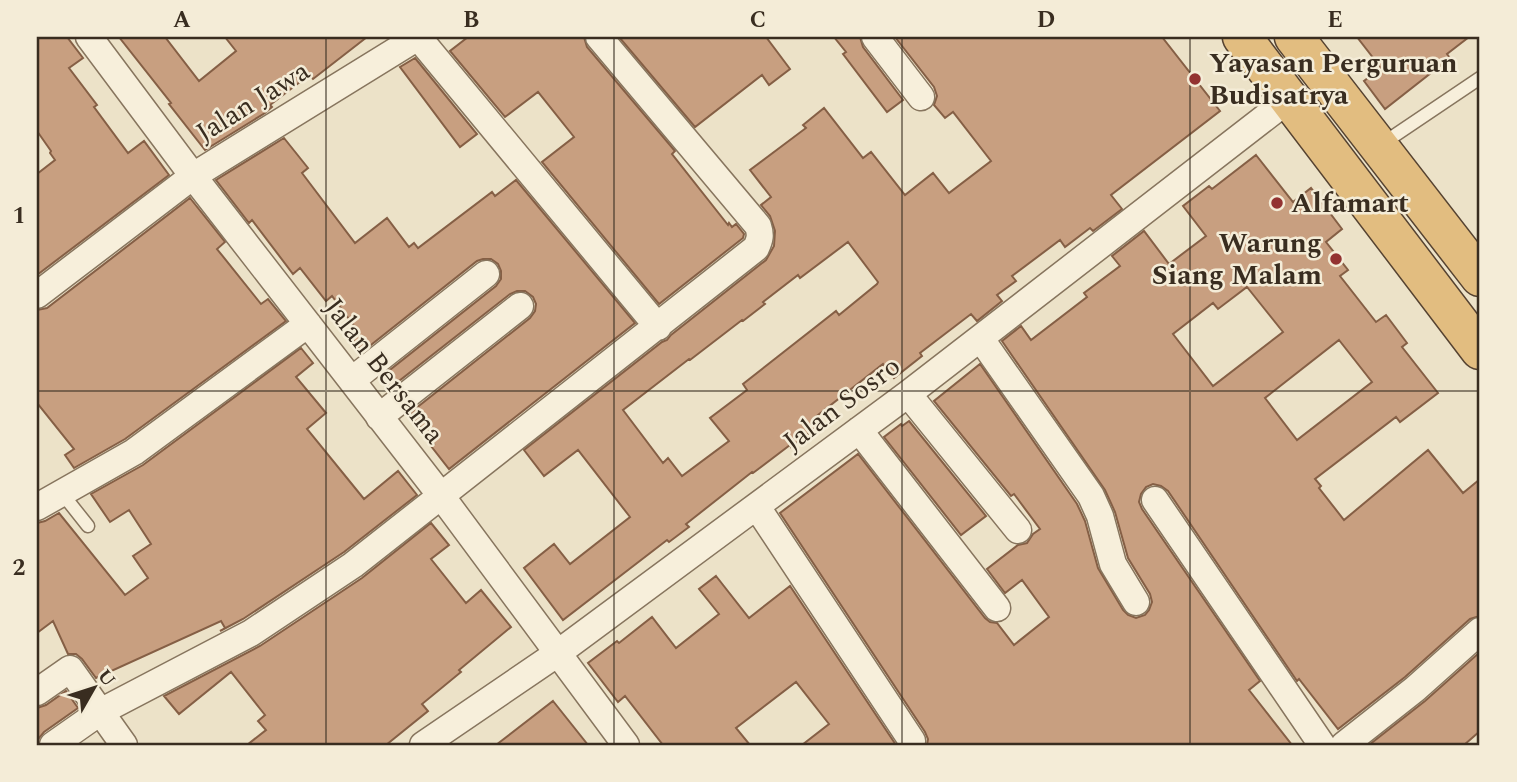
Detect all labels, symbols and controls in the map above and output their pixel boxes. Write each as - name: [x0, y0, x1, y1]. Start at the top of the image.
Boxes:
- text: A: [173, 3, 191, 38]
- text: B: [463, 3, 479, 38]
- text: C: [750, 3, 766, 38]
- text: D: [1037, 3, 1055, 38]
- text: E: [1327, 3, 1343, 38]
- place label: Yayasan Perguruan Budisatrya: [1209, 42, 1458, 117]
- street label: Jalan Jawa: [188, 50, 319, 154]
- marker: Yayasan Perguruan Budisatrya: [1187, 71, 1203, 87]
- place label: Alfamart: [1291, 182, 1409, 225]
- marker: Alfamart: [1269, 195, 1285, 211]
- text: 1: [13, 199, 25, 234]
- place label: Warung Siang Malam: [1152, 222, 1322, 297]
- marker: Warung Siang Malam: [1328, 251, 1344, 267]
- street label: Jalan Bersama: [313, 289, 455, 454]
- street label: Jalan Sosro: [774, 345, 910, 463]
- text: 2: [13, 551, 26, 586]
- north arrow: [60, 652, 130, 722]
- text: U: [90, 663, 122, 694]

